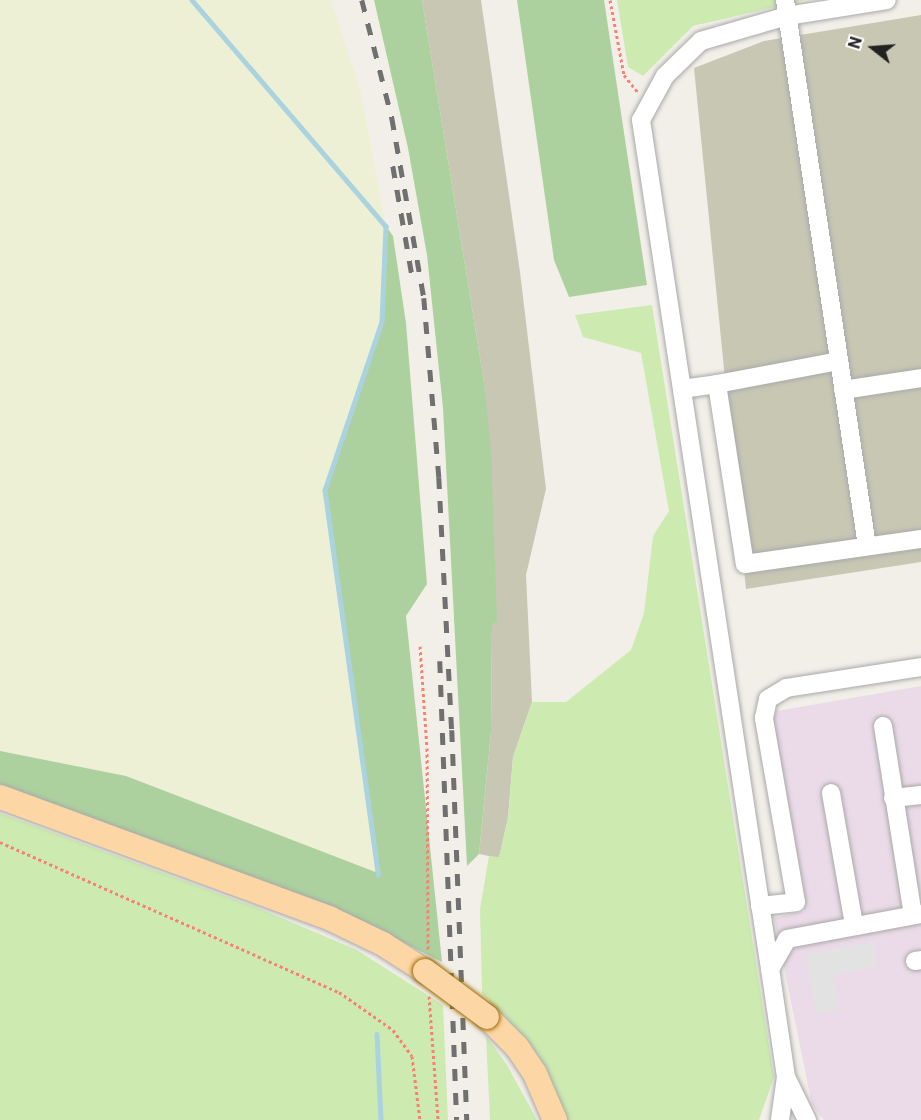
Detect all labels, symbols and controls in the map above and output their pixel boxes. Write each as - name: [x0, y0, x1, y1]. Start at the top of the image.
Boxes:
- north arrow: [843, 18, 903, 78]
- text: N: [845, 34, 866, 51]

